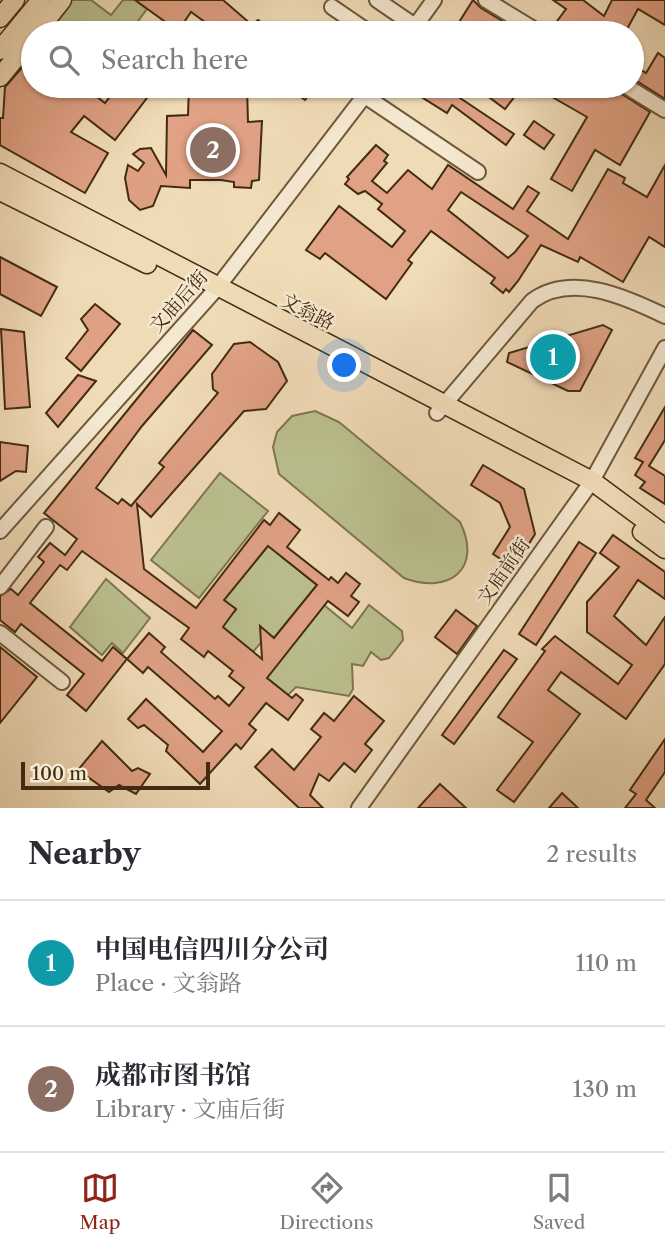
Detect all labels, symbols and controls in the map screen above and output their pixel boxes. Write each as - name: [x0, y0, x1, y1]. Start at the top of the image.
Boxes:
- search box: [21, 21, 644, 98]
- icon: search: [45, 41, 83, 79]
- text: Search here: [101, 44, 248, 76]
- pin: 2: [190, 124, 236, 176]
- street label: 文庙后街: [144, 265, 212, 337]
- street label: 文翁路: [277, 288, 338, 335]
- pin: 1: [530, 331, 576, 383]
- your location: [327, 348, 361, 382]
- street label: 文庙前街: [472, 534, 535, 609]
- scale bar: [21, 759, 210, 791]
- text: 100 m: [32, 762, 87, 785]
- text: Nearby: [28, 835, 141, 872]
- text: 2 results: [546, 840, 637, 868]
- text: 中国电信四川分公司: [95, 933, 329, 965]
- text: 1: [46, 949, 56, 977]
- text: 110 m: [576, 949, 637, 977]
- text: Place · 文翁路: [95, 969, 242, 997]
- text: 成都市图书馆: [95, 1059, 251, 1091]
- text: 2: [44, 1075, 58, 1103]
- text: 130 m: [573, 1075, 637, 1103]
- text: Library · 文庙后街: [95, 1095, 285, 1123]
- tab: Map: [80, 1169, 120, 1234]
- tab: Directions: [280, 1169, 373, 1234]
- tab: Saved: [533, 1169, 585, 1234]

